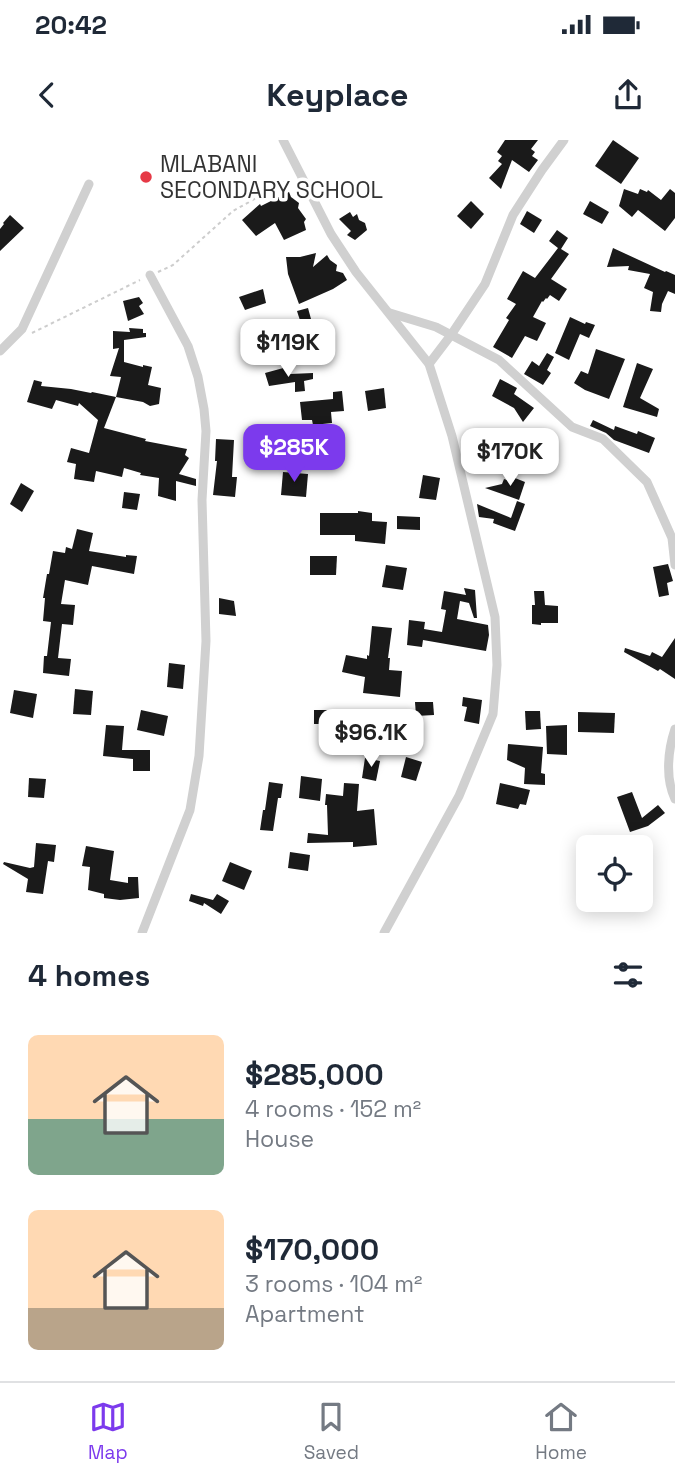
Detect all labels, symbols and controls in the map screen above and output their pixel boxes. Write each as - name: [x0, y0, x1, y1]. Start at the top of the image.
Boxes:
- text: 20:42: [35, 8, 107, 42]
- text: Keyplace: [266, 75, 409, 115]
- icon: back: [28, 76, 66, 114]
- icon: share: [609, 76, 647, 114]
- place label: MLABANI SECONDARY SCHOOL: [160, 149, 383, 205]
- marker: MLABANI SECONDARY SCHOOL: [138, 169, 154, 185]
- pin: $119K: [239, 320, 337, 379]
- text: $119K: [256, 327, 320, 357]
- pin: $285K: [245, 424, 343, 484]
- pin: $170K: [461, 428, 559, 488]
- text: $285K: [259, 432, 329, 462]
- text: $170K: [477, 436, 543, 466]
- pin: $96.1K: [314, 710, 428, 769]
- text: $96.1K: [335, 717, 407, 747]
- map controls: [576, 835, 653, 912]
- button: locate: [576, 835, 653, 912]
- text: 4 homes: [28, 956, 150, 995]
- icon: filters: [609, 956, 647, 994]
- text: $285,000: [245, 1055, 384, 1094]
- icon: home: [84, 1063, 168, 1147]
- text: 4 rooms · 152 m²: [245, 1094, 421, 1124]
- text: House: [245, 1124, 314, 1154]
- text: $170,000: [245, 1230, 379, 1269]
- icon: home: [84, 1238, 168, 1322]
- text: 3 rooms · 104 m²: [245, 1269, 422, 1299]
- text: Apartment: [245, 1299, 365, 1329]
- tab: Map: [88, 1398, 128, 1465]
- tab: Saved: [304, 1398, 359, 1465]
- tab: Home: [535, 1398, 587, 1465]

